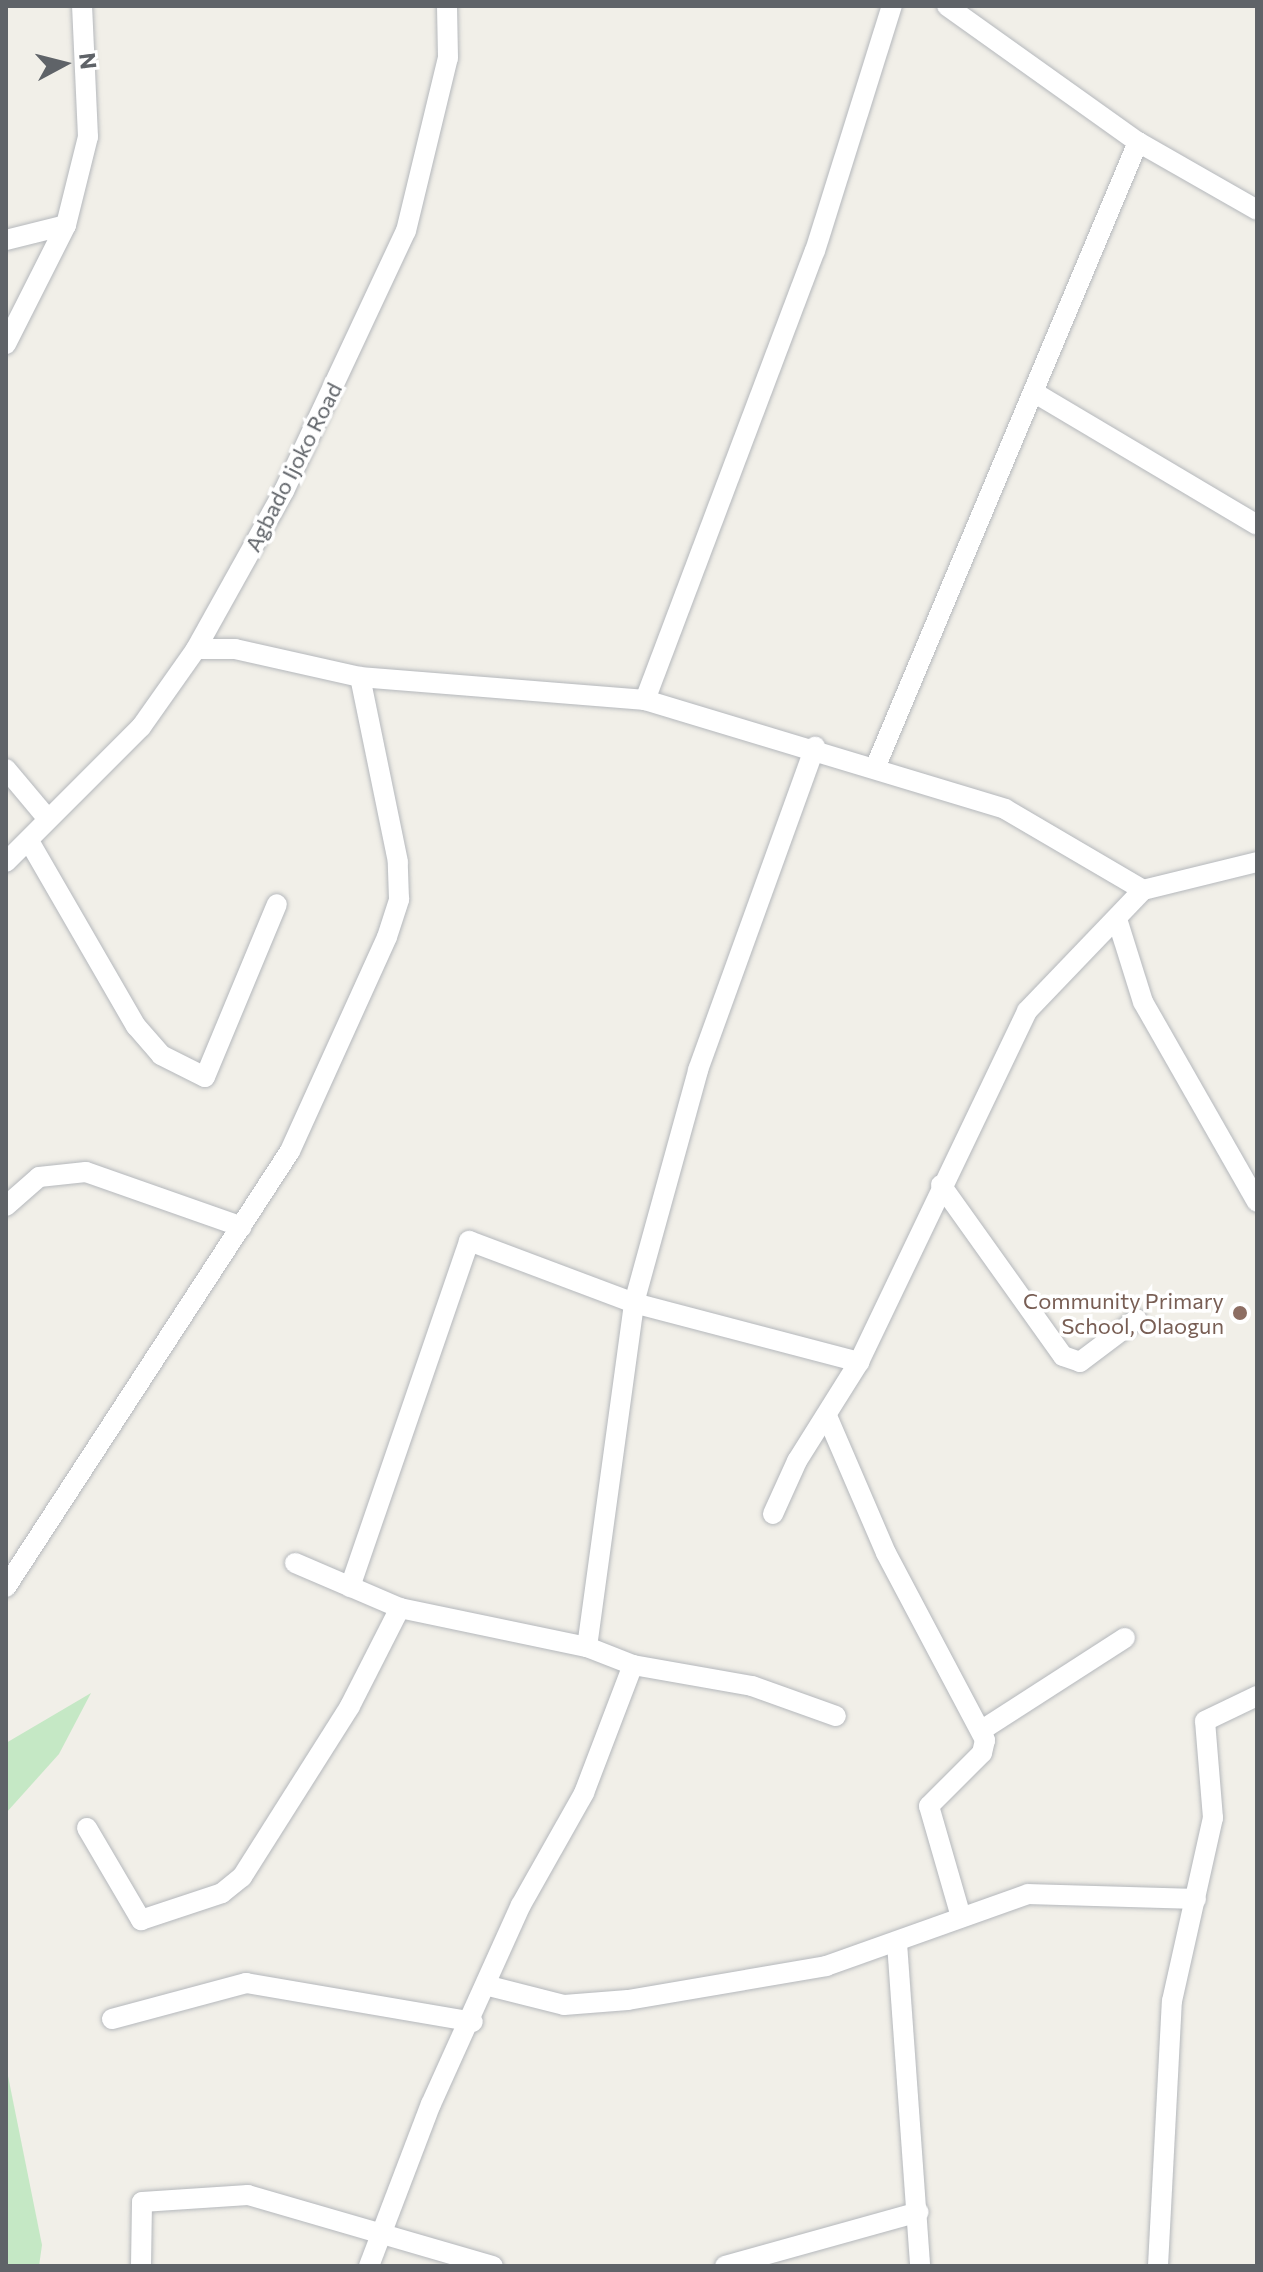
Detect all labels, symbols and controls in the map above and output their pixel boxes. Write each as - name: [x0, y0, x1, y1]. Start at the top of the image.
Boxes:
- north arrow: [24, 24, 104, 104]
- text: N: [74, 51, 103, 71]
- street label: Agbado Ijoko Road: [239, 378, 347, 556]
- place label: Community Primary School, Olaogun: [1023, 1287, 1224, 1338]
- marker: Community Primary School, Olaogun: [1231, 1304, 1249, 1322]

